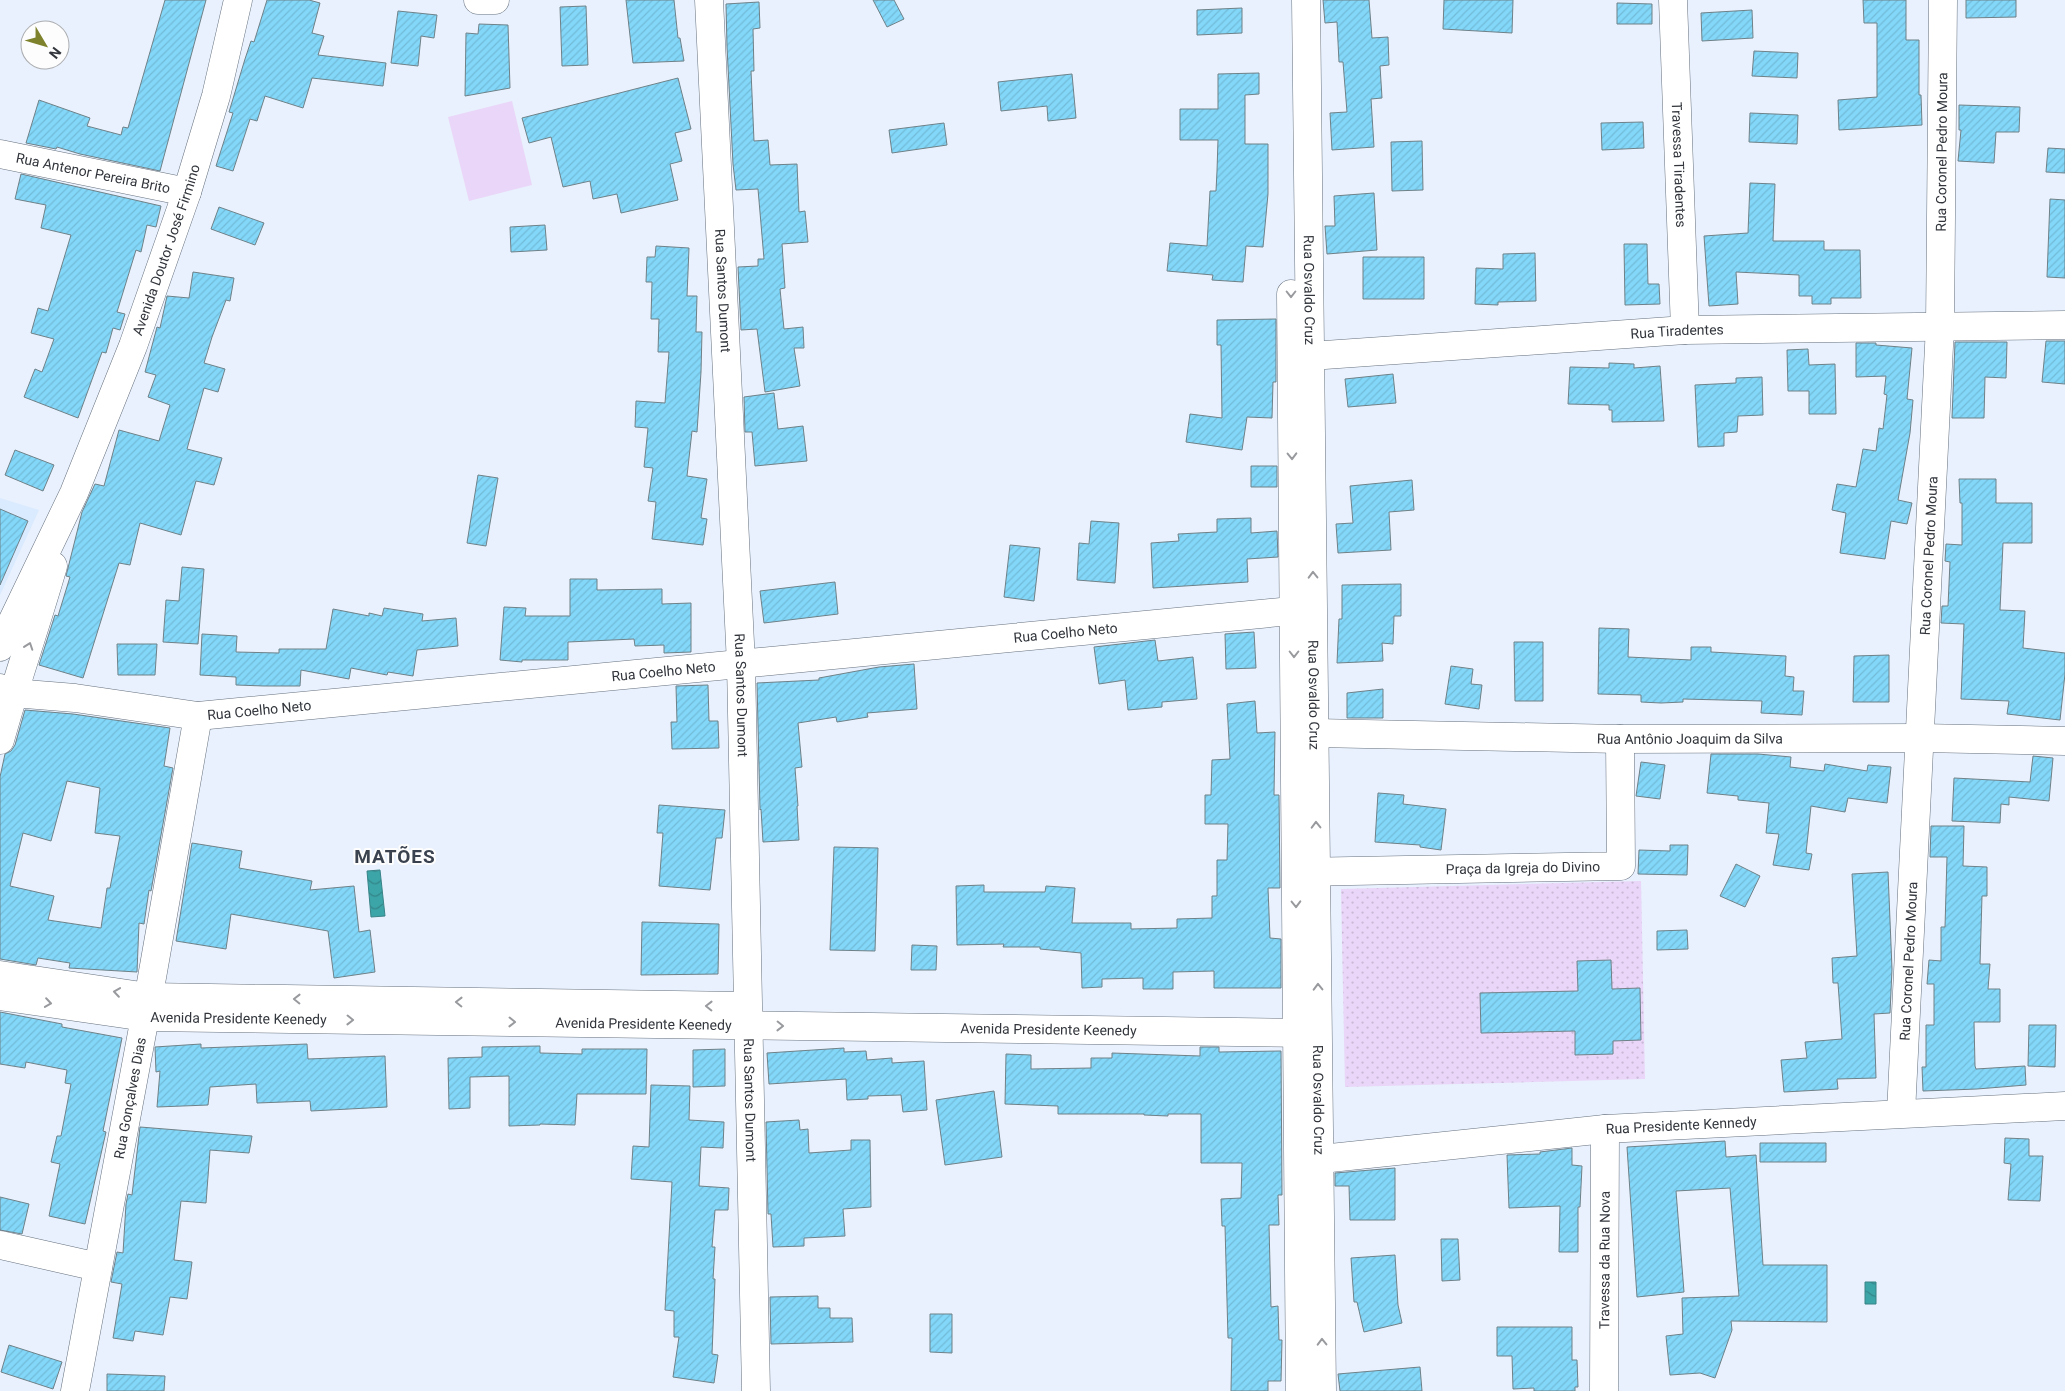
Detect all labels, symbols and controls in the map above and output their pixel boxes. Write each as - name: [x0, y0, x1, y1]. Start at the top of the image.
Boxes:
- north arrow: [20, 20, 70, 70]
- text: N: [46, 44, 65, 62]
- street label: Rua Coronel Pedro Moura: [1933, 72, 1950, 232]
- street label: Travessa Tiradentes: [1669, 102, 1689, 228]
- street label: Rua Antenor Pereira Brito: [15, 149, 172, 196]
- street label: Avenida Doutor José Firmino: [129, 162, 203, 337]
- street label: Rua Santos Dumont: [712, 228, 734, 353]
- street label: Rua Osvaldo Cruz: [1301, 235, 1318, 345]
- one-way arrow: [1285, 290, 1296, 298]
- street label: Rua Tiradentes: [1630, 321, 1724, 342]
- one-way arrow: [1287, 452, 1297, 460]
- street label: Rua Coronel Pedro Moura: [1917, 476, 1941, 636]
- one-way arrow: [1308, 571, 1318, 578]
- street label: Rua Coelho Neto: [1013, 620, 1118, 646]
- street label: Rua Santos Dumont: [732, 633, 751, 758]
- street label: Rua Osvaldo Cruz: [1305, 640, 1323, 750]
- one-way arrow: [23, 643, 33, 651]
- one-way arrow: [1289, 650, 1299, 658]
- street label: Rua Coelho Neto: [611, 658, 716, 684]
- street label: Rua Coelho Neto: [207, 697, 312, 723]
- street label: Rua Antônio Joaquim da Silva: [1597, 730, 1783, 747]
- one-way arrow: [1311, 821, 1321, 828]
- district label: MATÕES: [354, 845, 436, 868]
- street label: Praça da Igreja do Divino: [1446, 858, 1600, 877]
- street label: Rua Coronel Pedro Moura: [1897, 881, 1920, 1041]
- one-way arrow: [1291, 900, 1301, 908]
- one-way arrow: [1313, 983, 1323, 991]
- one-way arrow: [113, 987, 121, 998]
- one-way arrow: [293, 994, 300, 1004]
- one-way arrow: [455, 996, 463, 1007]
- one-way arrow: [45, 997, 53, 1008]
- one-way arrow: [705, 1000, 713, 1011]
- street label: Avenida Presidente Keenedy: [150, 1009, 327, 1027]
- one-way arrow: [346, 1015, 354, 1025]
- street label: Avenida Presidente Keenedy: [555, 1015, 732, 1033]
- one-way arrow: [508, 1017, 516, 1027]
- street label: Avenida Presidente Keenedy: [960, 1020, 1137, 1039]
- one-way arrow: [776, 1021, 784, 1031]
- street label: Rua Gonçalves Dias: [111, 1036, 149, 1160]
- street label: Rua Santos Dumont: [741, 1038, 759, 1163]
- street label: Rua Osvaldo Cruz: [1310, 1045, 1327, 1155]
- street label: Rua Presidente Kennedy: [1605, 1113, 1757, 1137]
- street label: Travessa da Rua Nova: [1596, 1191, 1613, 1329]
- one-way arrow: [1317, 1338, 1327, 1346]

